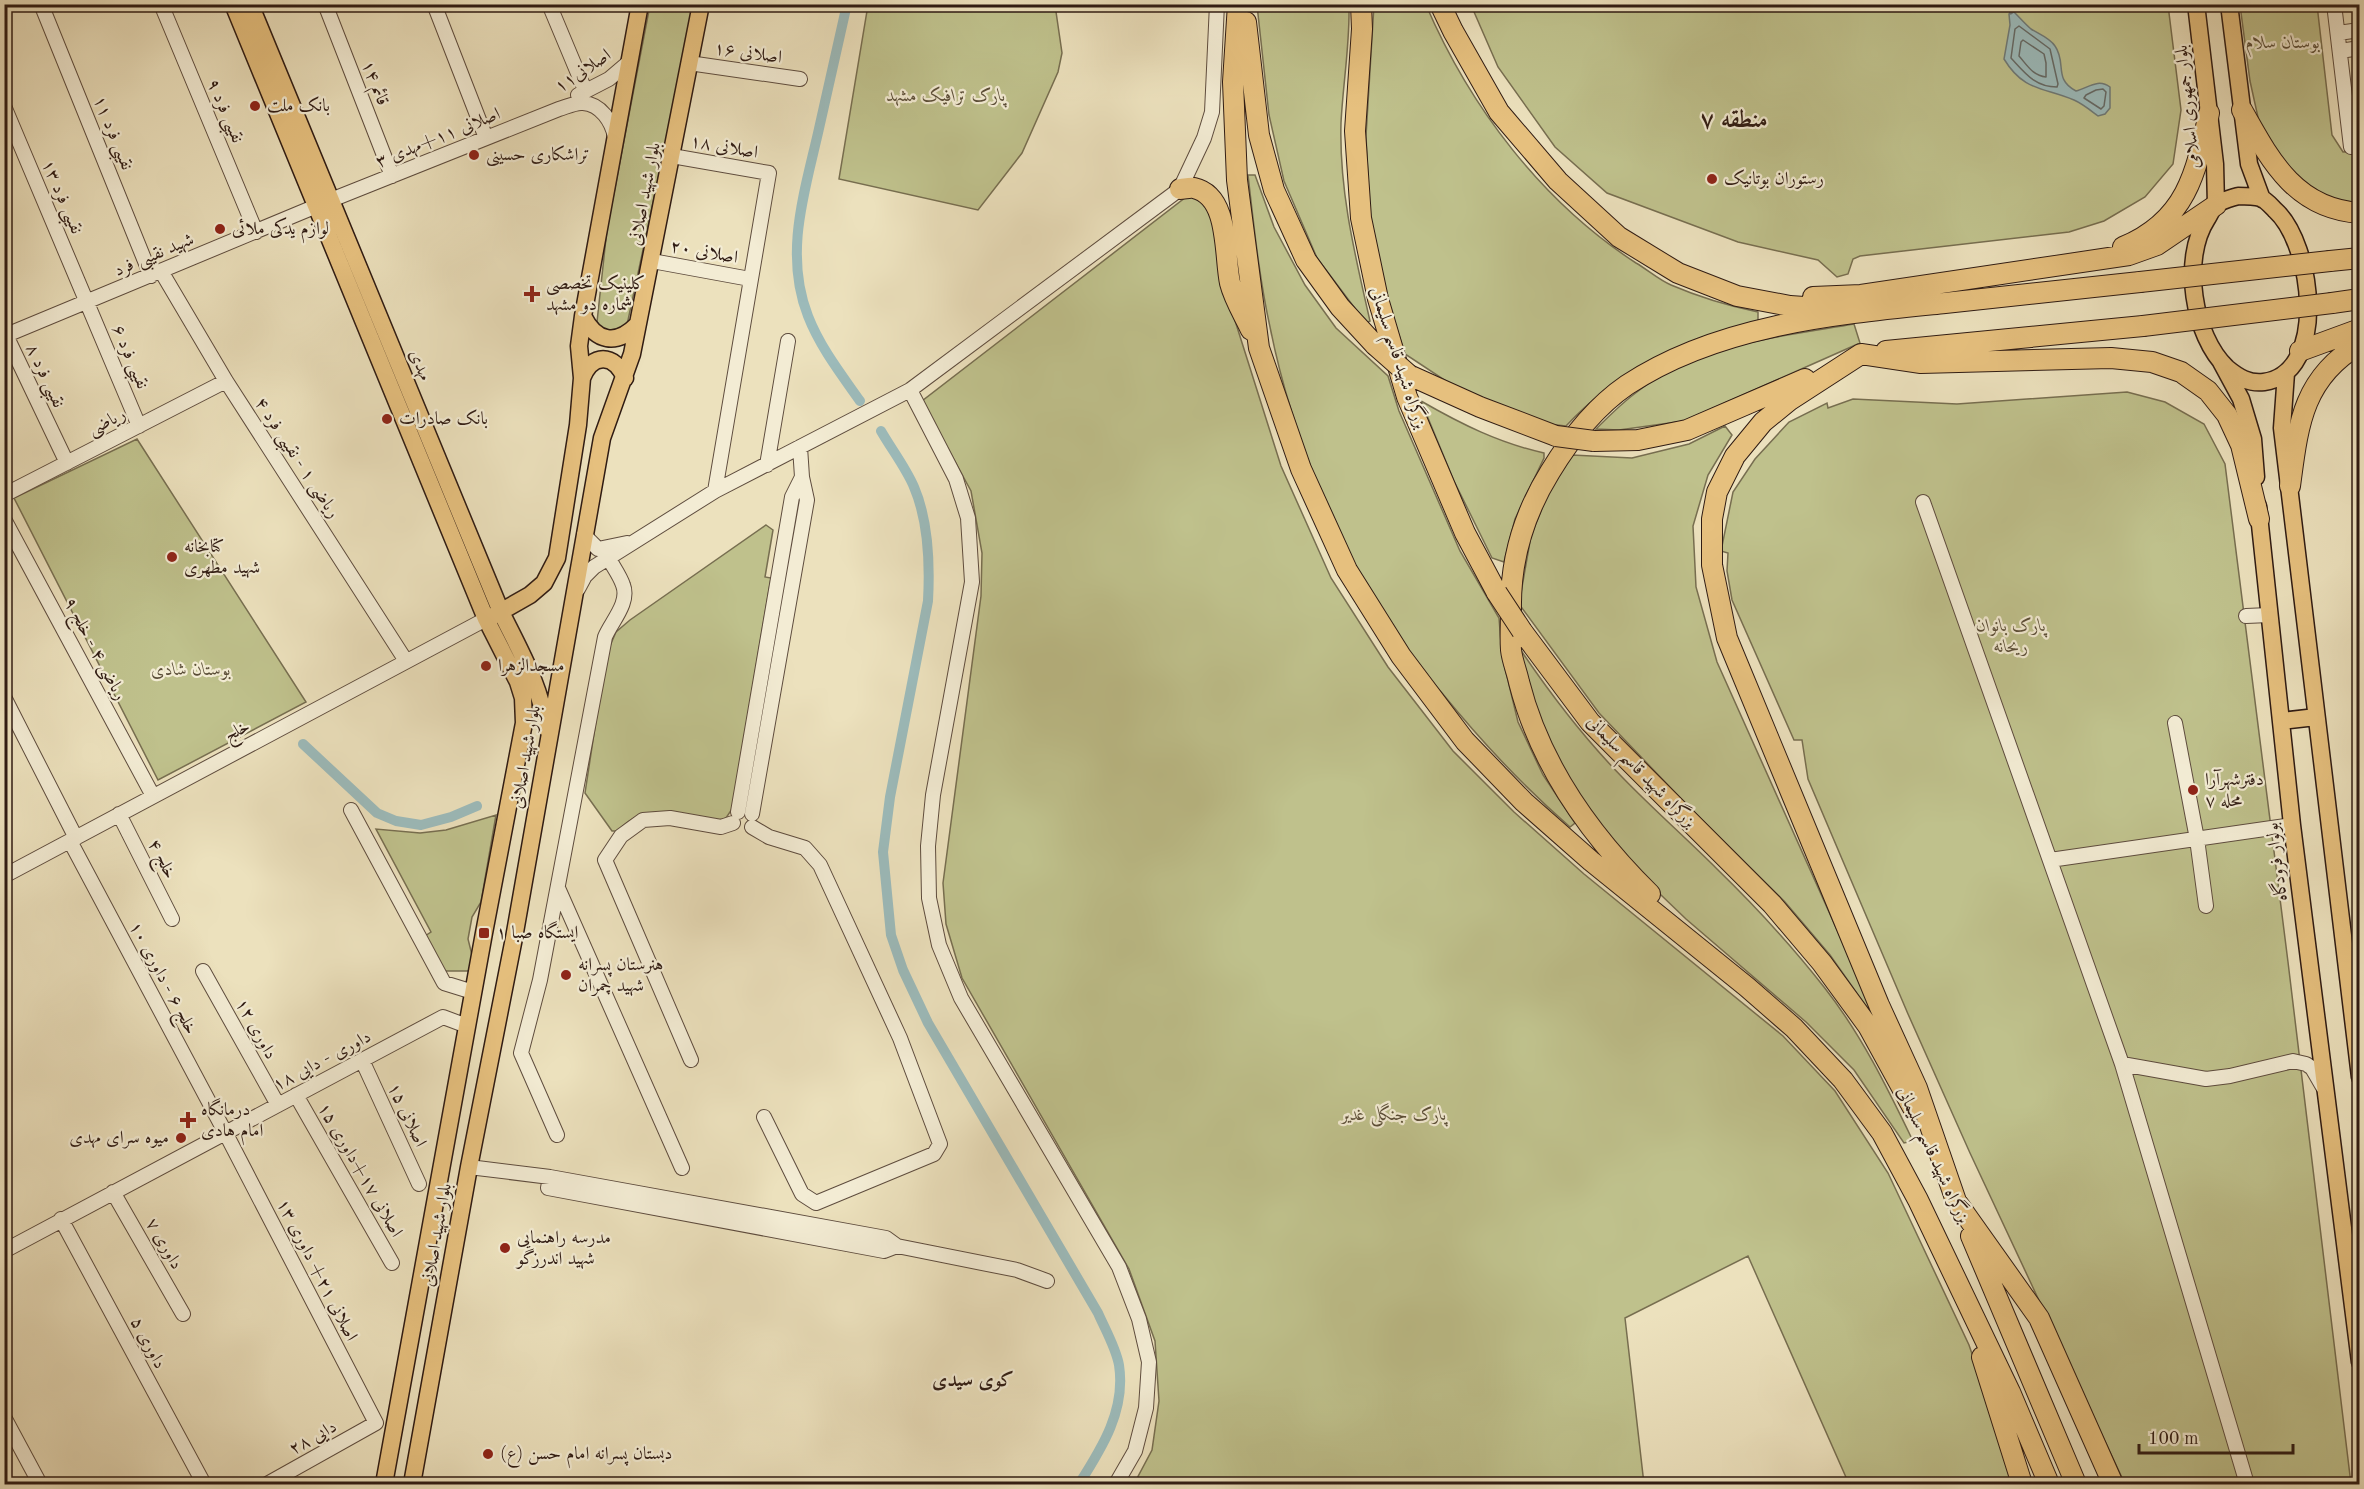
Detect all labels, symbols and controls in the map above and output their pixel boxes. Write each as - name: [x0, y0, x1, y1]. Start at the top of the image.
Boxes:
- park label: بوستان سلام: [2246, 34, 2321, 58]
- street label: اصلانی ۱۶: [713, 39, 783, 67]
- street label: بلوار جمهوری اسلامی: [2173, 44, 2204, 170]
- street label: اصلانی۱۱: [552, 46, 614, 96]
- street label: قائم ۱۴: [353, 58, 392, 110]
- street label: نقیبی فرد ۹: [199, 76, 247, 148]
- park label: پارک ترافیک مشهد: [886, 86, 1007, 108]
- street label: نقیبی فرد ۱۱: [85, 93, 136, 175]
- place label: بانک ملت: [267, 96, 330, 116]
- marker: بانک ملت: [248, 99, 262, 113]
- street label: اصلانی ۱۱+مهدی ۳: [373, 105, 504, 173]
- district label: منطقه ۷: [1700, 109, 1768, 133]
- street label: اصلانی ۱۸: [689, 132, 759, 162]
- street label: بلوار شهید اصلانی: [626, 141, 666, 247]
- place label: تراشکاری حسینی: [486, 145, 589, 167]
- marker: تراشکاری حسینی: [467, 148, 481, 162]
- street label: نقیبی فرد ۱۳: [34, 157, 86, 239]
- place label: رستوران بوتانیک: [1724, 169, 1824, 189]
- marker: رستوران بوتانیک: [1705, 172, 1719, 186]
- place label: لوازم یدکی ملائی: [232, 216, 329, 244]
- marker: لوازم یدکی ملائی: [213, 222, 227, 236]
- street label: شهید نقیبی فرد: [111, 230, 198, 284]
- street label: اصلانی ۲۰: [669, 237, 739, 267]
- place label: کلینیک تخصصی شمار‌ه دو مشهد: [546, 274, 645, 316]
- street label: بزرگراه شهید قاسم سلیمانی: [1359, 283, 1433, 434]
- marker: کلینیک تخصصی شمار‌ه دو مشهد: [523, 285, 541, 303]
- street label: نقیبی فرد ۶: [104, 322, 152, 394]
- street label: نقیبی فرد ۸: [18, 341, 68, 413]
- street label: مهدی: [404, 347, 434, 384]
- street label: ریاضی ۱ - نقیبی فرد ۴: [247, 394, 343, 524]
- street label: ریاضی: [85, 405, 130, 442]
- place label: بانک صادرات: [399, 409, 488, 429]
- marker: بانک صادرات: [380, 412, 394, 426]
- place label: کتابخانه شهید مطهری: [184, 538, 260, 579]
- marker: کتابخانه شهید مطهری: [165, 550, 179, 564]
- street label: ریاضی ۴ - خلج ۹: [55, 595, 130, 706]
- park label: پارک بانوان ریحانه: [1976, 617, 2048, 657]
- place label: مسجدالزهرا: [498, 657, 565, 677]
- marker: مسجدالزهرا: [479, 659, 493, 673]
- park label: بوستان شادی: [151, 661, 232, 680]
- street label: بلوار شهید اصلانی: [508, 704, 546, 810]
- street label: بزرگراه شهید قاسم سلیمانی: [1577, 710, 1702, 837]
- street label: خلج: [221, 717, 256, 750]
- place label: دفترشهرآرا محله ۷: [2205, 769, 2264, 810]
- marker: دفترشهرآرا محله ۷: [2186, 783, 2200, 797]
- street label: بولوار فرودگاه: [2260, 821, 2293, 903]
- street label: خلج ۴: [139, 836, 179, 884]
- street label: خلج ۶ - داوری ۱۰: [121, 919, 200, 1040]
- place label: ایستگاه صبا ۱: [496, 920, 578, 943]
- marker: ایستگاه صبا ۱: [477, 926, 491, 940]
- place label: هنرستان پسرانه شهید چمران: [578, 956, 663, 997]
- marker: هنرستان پسرانه شهید چمران: [559, 968, 573, 982]
- street label: داوری ۱۲: [231, 996, 280, 1063]
- street label: داوری - دایی ۱۸: [270, 1028, 375, 1096]
- street label: اصلانی ۱۵: [384, 1080, 430, 1150]
- street label: بزرگراه شهید قاسم سلیمانی: [1886, 1082, 1976, 1229]
- place label: درمانگاه امام هادی: [201, 1097, 263, 1146]
- street label: اصلانی ۱۷+داوری ۱۵: [313, 1100, 406, 1241]
- park label: پارک جنگلی غدیر: [1339, 1102, 1448, 1127]
- marker: درمانگاه امام هادی: [179, 1111, 197, 1129]
- place label: میوه سرای مهدی: [69, 1129, 169, 1149]
- marker: میوه سرای مهدی: [174, 1131, 188, 1145]
- street label: بلوار شهید اصلانی: [419, 1182, 457, 1288]
- street label: اصلانی ۲۱+ داوری ۱۳: [273, 1196, 361, 1344]
- street label: داوری ۷: [141, 1215, 186, 1273]
- place label: مدرسه راهنمایی شهید اندرزگو: [515, 1229, 611, 1270]
- marker: مدرسه راهنمایی شهید اندرزگو: [498, 1241, 512, 1255]
- street label: داوری ۵: [126, 1314, 169, 1372]
- district label: کوی سیدی: [932, 1370, 1014, 1392]
- scale bar: [2139, 1417, 2294, 1455]
- street label: دایی ۲۸: [286, 1418, 341, 1460]
- text: 100 m: [2148, 1430, 2199, 1448]
- place label: دبستان پسرانه امام حسن (ع): [500, 1444, 672, 1469]
- marker: دبستان پسرانه امام حسن (ع): [481, 1447, 495, 1461]

